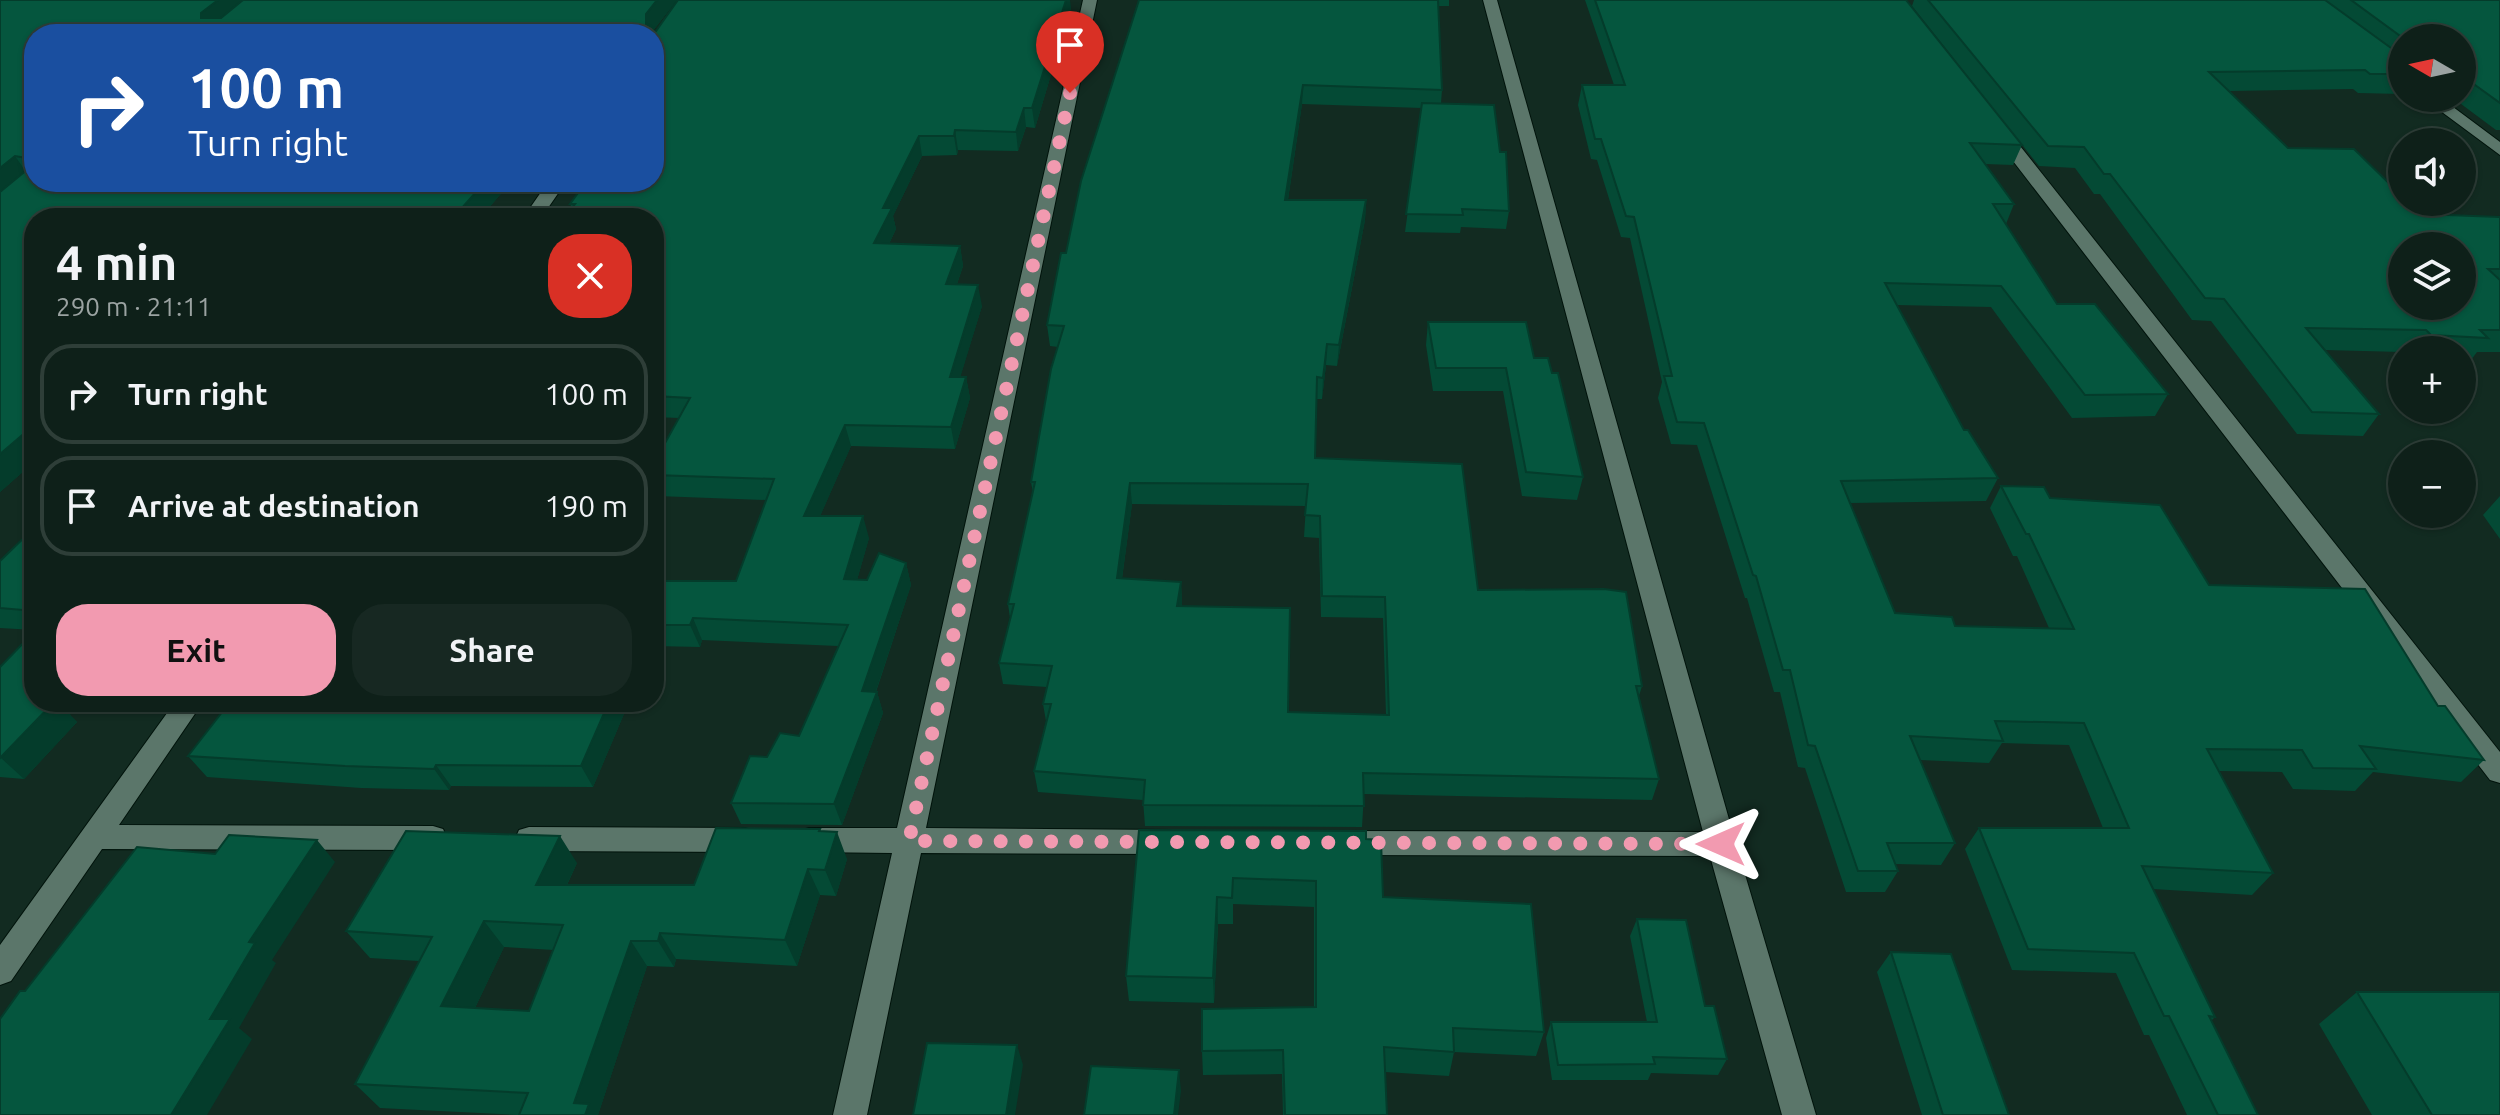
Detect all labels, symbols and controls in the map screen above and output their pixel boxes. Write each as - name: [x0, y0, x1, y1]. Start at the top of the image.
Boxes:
- pin: [1036, 11, 1104, 93]
- icon: arrive: [1048, 23, 1092, 67]
- north arrow: [2388, 24, 2476, 112]
- map controls: [2388, 24, 2476, 528]
- icon: right: [56, 56, 160, 160]
- text: 100 m: [188, 56, 344, 119]
- text: Turn right: [188, 122, 348, 163]
- button: sound: [2388, 128, 2476, 216]
- button: layers: [2388, 232, 2476, 320]
- button: close: [548, 234, 632, 318]
- text: 4 min: [56, 235, 177, 289]
- text: 290 m · 21:11: [56, 292, 212, 321]
- button: +: [2388, 336, 2476, 424]
- icon: right: [60, 372, 104, 416]
- text: Turn right: [128, 377, 268, 411]
- text: 100 m: [544, 377, 628, 411]
- button: −: [2388, 440, 2476, 528]
- icon: arrive: [60, 484, 104, 528]
- text: Arrive at destination: [128, 489, 420, 523]
- text: 190 m: [544, 489, 628, 523]
- button: Exit: [56, 604, 336, 696]
- button: Share: [352, 604, 632, 696]
- position arrow: [1679, 802, 1763, 886]

